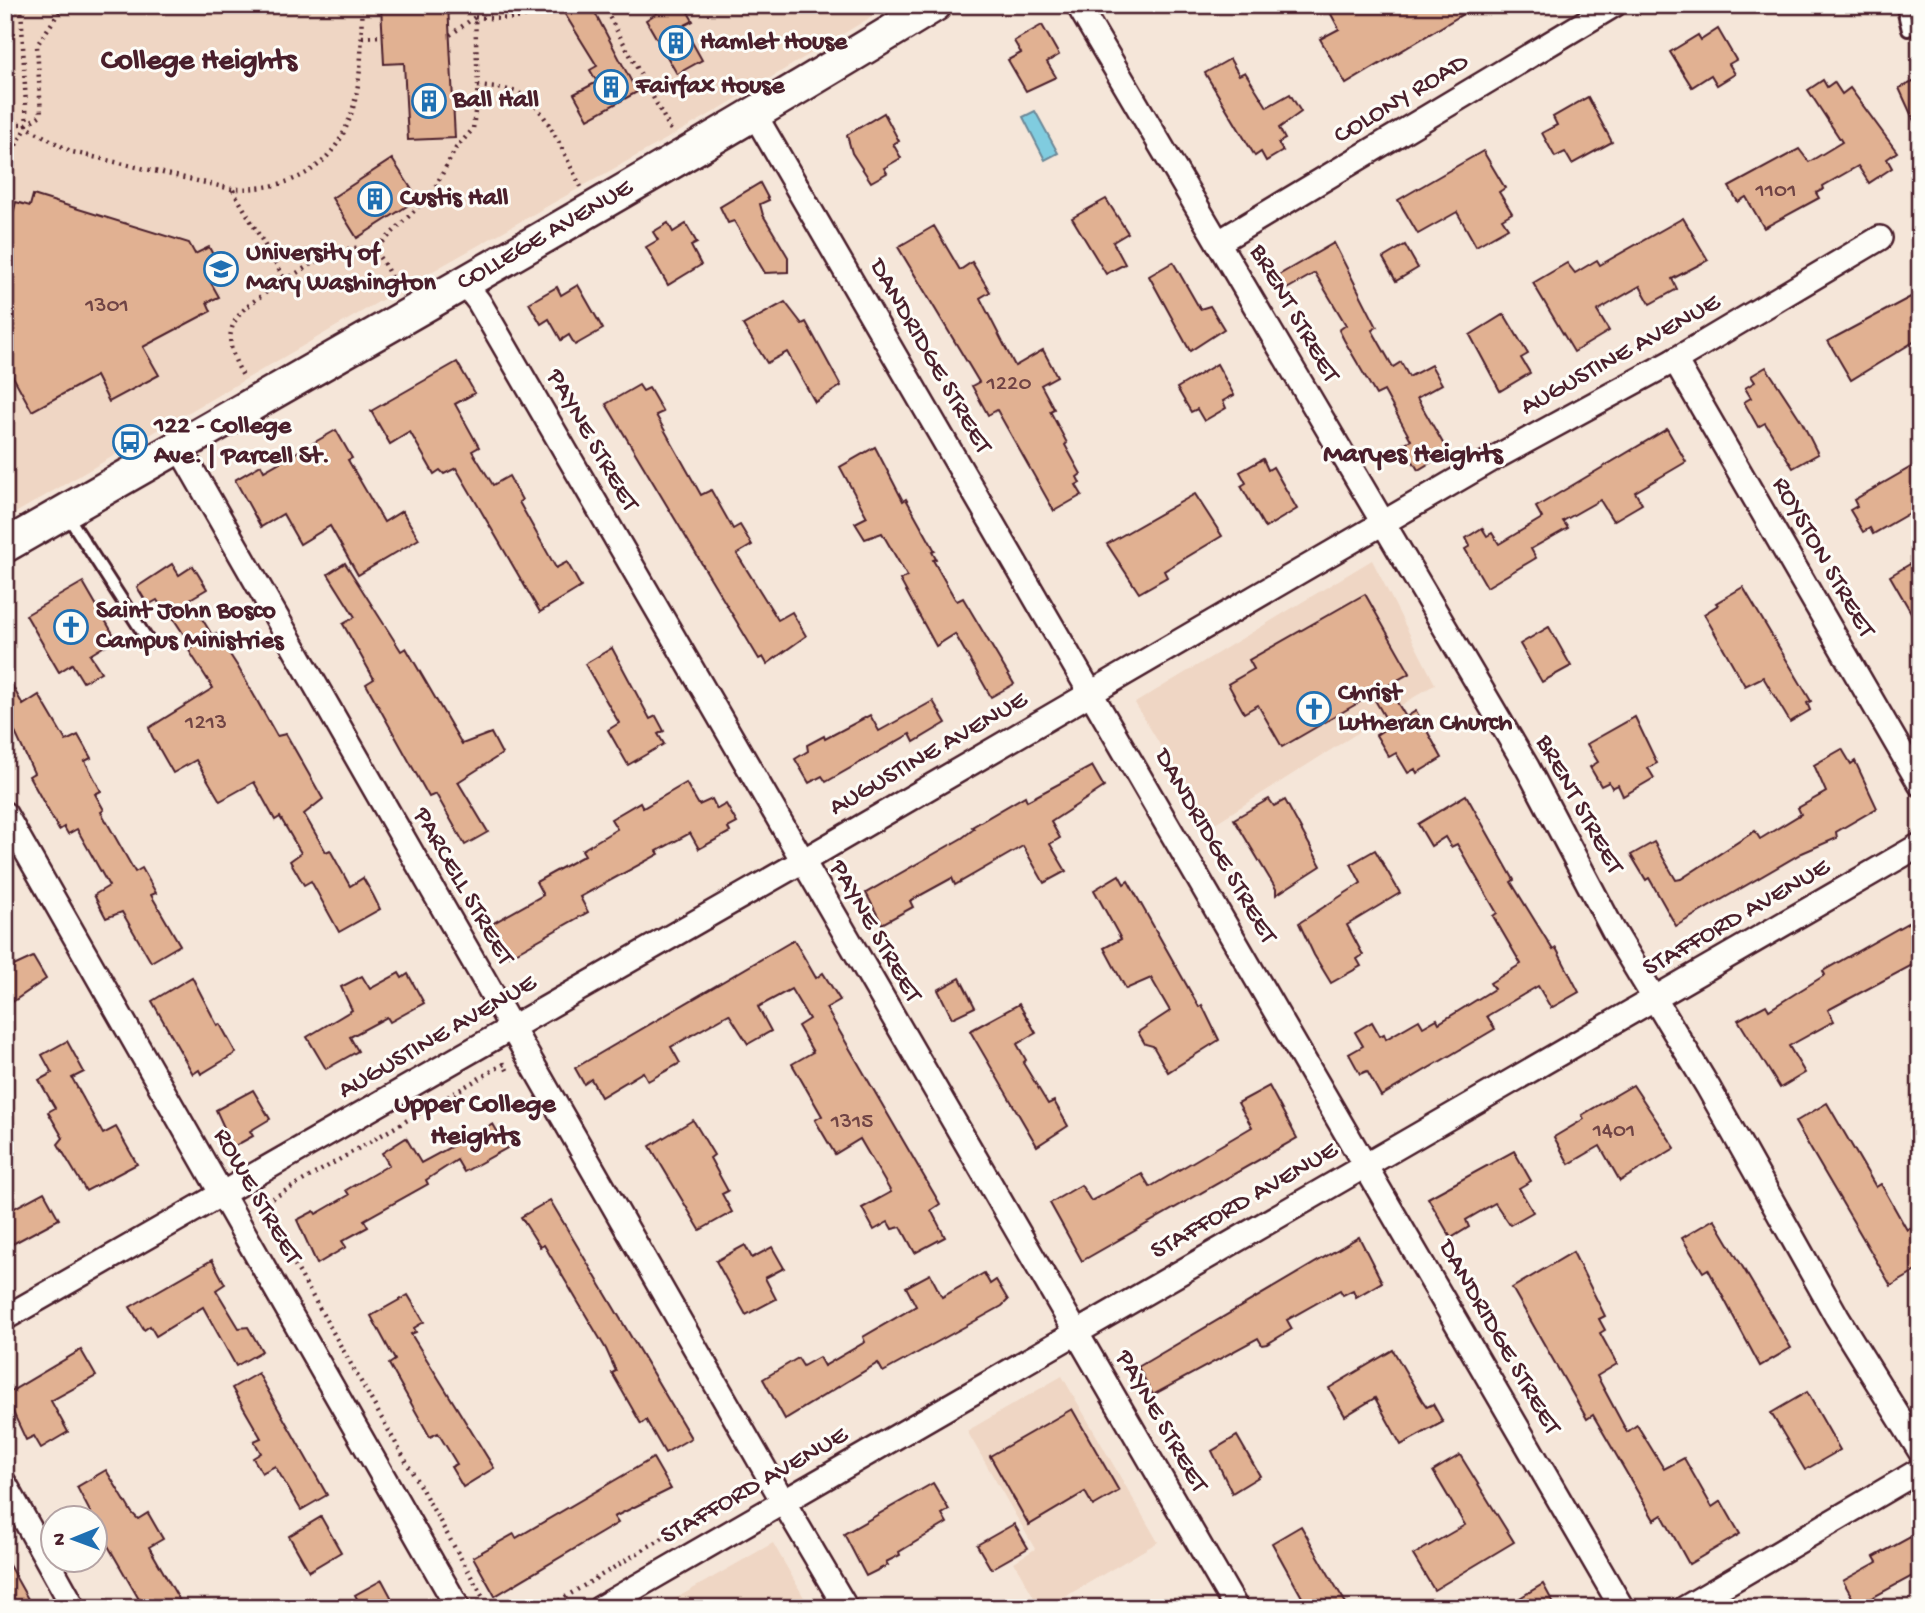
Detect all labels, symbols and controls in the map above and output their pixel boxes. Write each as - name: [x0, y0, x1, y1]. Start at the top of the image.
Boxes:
- building icon: Hamlet House: [657, 24, 695, 62]
- place label: Hamlet House: [700, 28, 849, 59]
- district label: College Heights: [101, 45, 299, 80]
- street label: COLONY ROAD: [1329, 48, 1475, 152]
- building icon: Fairfax House: [592, 68, 630, 106]
- place label: Fairfax House: [635, 72, 786, 103]
- building icon: Ball Hall: [410, 82, 448, 120]
- place label: Ball Hall: [452, 86, 539, 117]
- street label: COLLEGE AVENUE: [452, 172, 640, 299]
- house number: 1101: [1755, 178, 1796, 205]
- building icon: Custis Hall: [356, 180, 394, 218]
- place label: Custis Hall: [400, 184, 509, 215]
- place label: University of Mary Washington: [246, 239, 437, 300]
- street label: BRENT STREET: [1240, 239, 1346, 389]
- school or university icon: University of Mary Washington: [202, 250, 240, 288]
- street label: DANDRIDGE STREET: [860, 252, 998, 461]
- street label: AUGUSTINE AVENUE: [1516, 288, 1727, 424]
- house number: 1301: [84, 293, 129, 320]
- street label: PAYNE STREET: [537, 363, 645, 519]
- house number: 1220: [986, 371, 1031, 398]
- place label: 122 - College Ave. | Parcell St.: [153, 412, 330, 473]
- bus stop icon: 122 - College Ave. | Parcell St.: [111, 423, 149, 461]
- district label: Maryes Heights: [1323, 439, 1504, 472]
- street label: ROYSTON STREET: [1764, 472, 1881, 645]
- place label: Saint John Bosco Campus Ministries: [96, 597, 285, 658]
- church icon: Saint John Bosco Campus Ministries: [52, 608, 90, 646]
- place label: Christ Lutheran Church: [1338, 679, 1512, 740]
- street label: AUGUSTINE AVENUE: [824, 685, 1034, 824]
- church icon: Christ Lutheran Church: [1295, 690, 1333, 728]
- house number: 1213: [184, 710, 227, 737]
- street label: BRENT STREET: [1527, 729, 1629, 881]
- street label: DANDRIDGE STREET: [1145, 742, 1283, 951]
- street label: PARCELL STREET: [404, 802, 520, 972]
- street label: STAFFORD AVENUE: [1638, 853, 1837, 985]
- street label: PAYNE STREET: [820, 854, 928, 1010]
- street label: AUGUSTINE AVENUE: [333, 968, 543, 1107]
- district label: Upper College Heights: [394, 1089, 557, 1154]
- house number: 1315: [830, 1109, 873, 1136]
- house number: 1401: [1592, 1118, 1635, 1145]
- street label: ROWE STREET: [205, 1124, 308, 1271]
- street label: STAFFORD AVENUE: [1146, 1136, 1345, 1268]
- street label: DANDRIDGE STREET: [1429, 1233, 1567, 1442]
- street label: PAYNE STREET: [1106, 1344, 1214, 1500]
- street label: STAFFORD AVENUE: [656, 1421, 855, 1553]
- north arrow: [38, 1504, 108, 1574]
- text: N: [49, 1533, 72, 1546]

